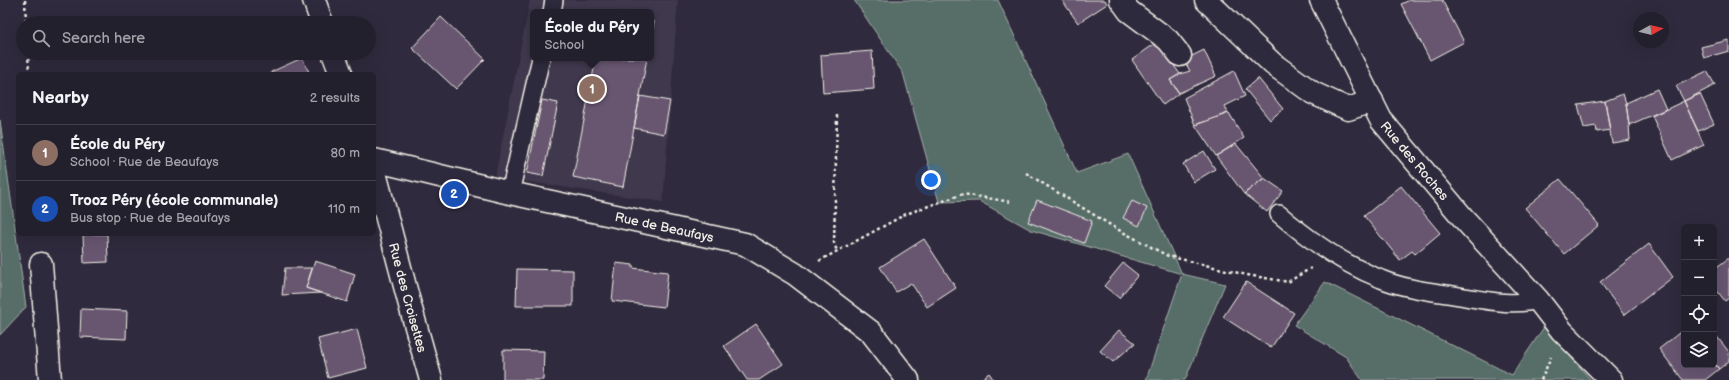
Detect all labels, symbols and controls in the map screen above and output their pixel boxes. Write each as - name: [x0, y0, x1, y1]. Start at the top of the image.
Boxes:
- popup: [530, 9, 654, 61]
- north arrow: [1633, 12, 1669, 48]
- search box: [16, 16, 376, 60]
- text: École du Péry: [545, 18, 639, 37]
- icon: search: [30, 27, 52, 49]
- text: Search here: [62, 29, 145, 48]
- text: School: [545, 37, 584, 53]
- pin: 1: [579, 74, 605, 104]
- text: Nearby: [32, 88, 89, 108]
- text: 2 results: [310, 90, 360, 106]
- street label: Rue des Roches: [1377, 119, 1452, 204]
- text: École du Péry: [70, 135, 165, 154]
- text: 1: [42, 145, 48, 161]
- text: 80 m: [331, 145, 360, 161]
- text: School · Rue de Beaufays: [70, 154, 219, 170]
- your location: [921, 170, 941, 190]
- pin: 2: [441, 179, 467, 209]
- text: Trooz Péry (école communale): [70, 191, 279, 210]
- text: 2: [41, 201, 49, 217]
- text: 110 m: [328, 201, 360, 217]
- street label: Rue de Beaufays: [613, 209, 716, 246]
- text: Bus stop · Rue de Beaufays: [70, 210, 230, 226]
- map controls: [1681, 224, 1717, 368]
- button: +: [1681, 224, 1717, 260]
- street label: Rue des Croisettes: [385, 241, 430, 355]
- button: −: [1681, 260, 1717, 296]
- button: locate: [1681, 296, 1717, 332]
- button: layers: [1681, 332, 1717, 368]

